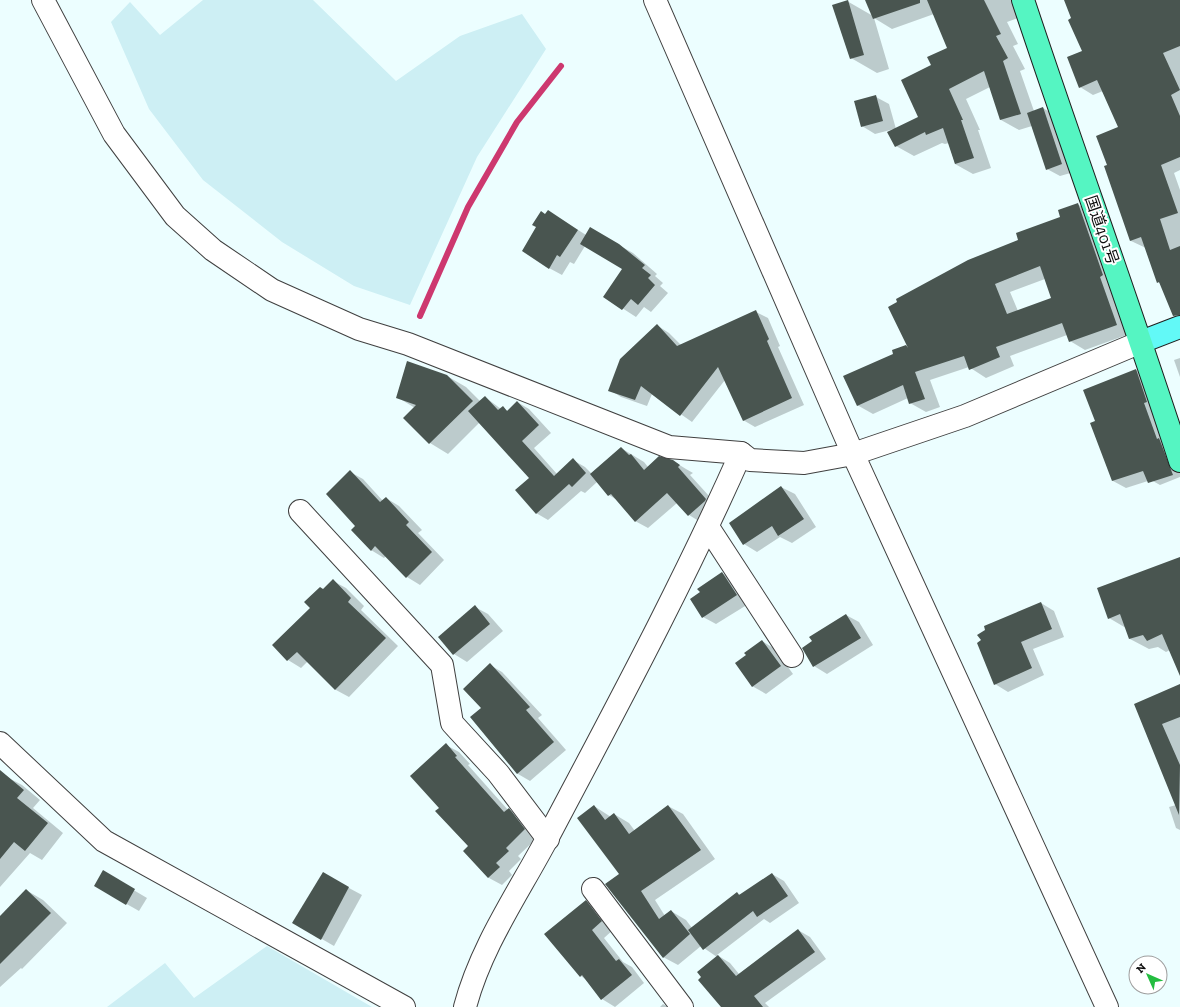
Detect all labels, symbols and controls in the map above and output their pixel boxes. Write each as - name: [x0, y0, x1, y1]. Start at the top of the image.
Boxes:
- street label: 国道401号: [1081, 193, 1123, 267]
- north arrow: [1128, 955, 1168, 995]
- text: N: [1134, 960, 1149, 976]

